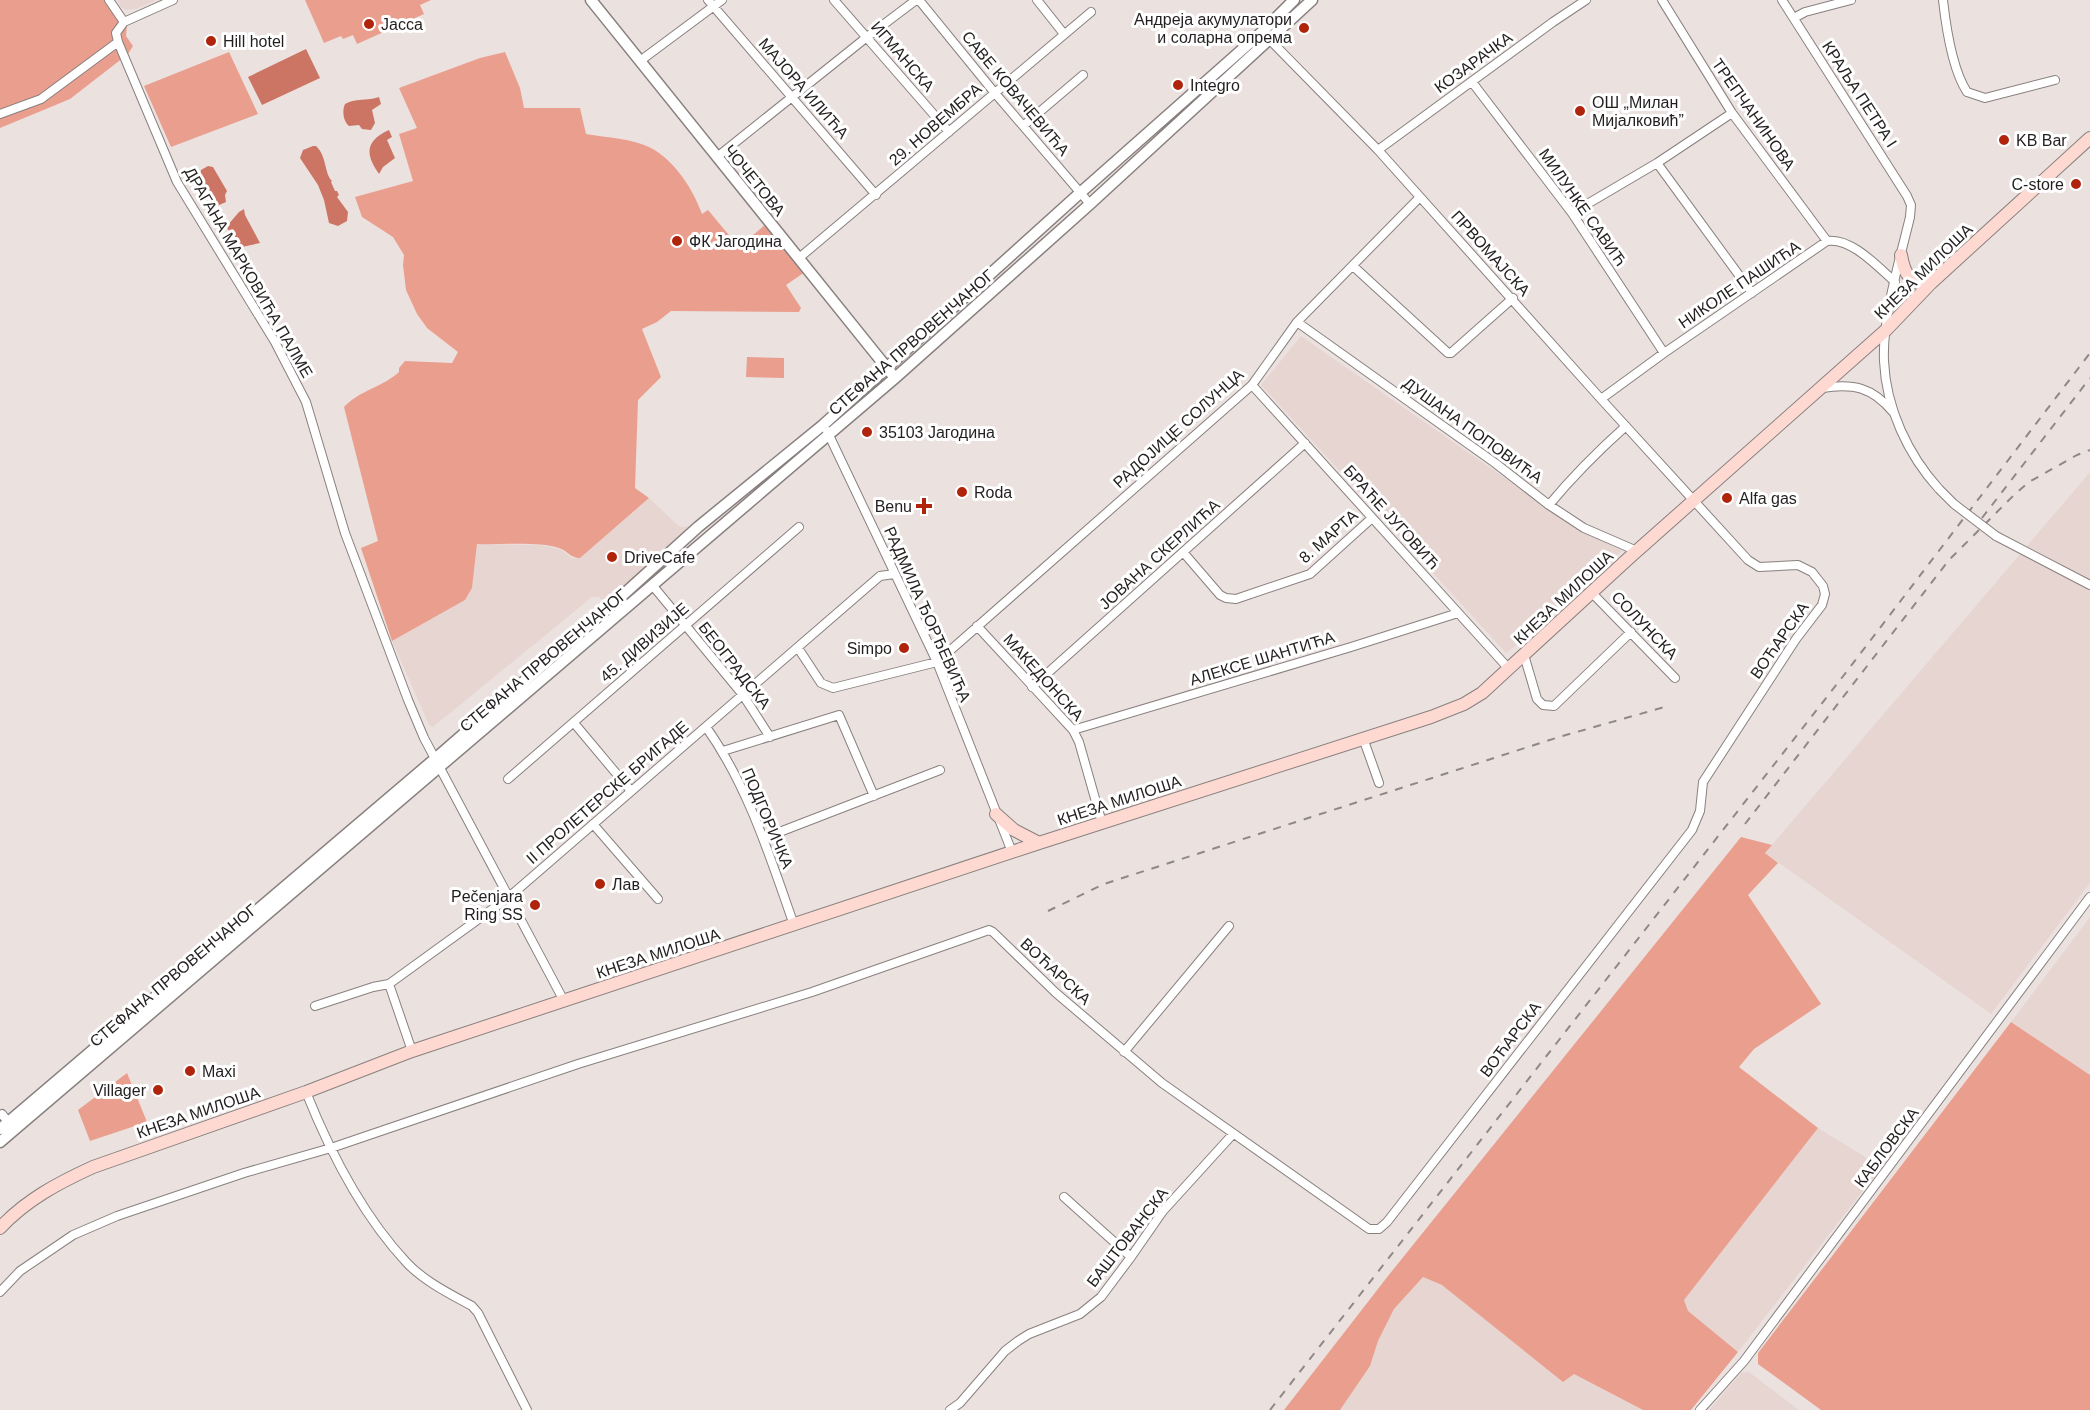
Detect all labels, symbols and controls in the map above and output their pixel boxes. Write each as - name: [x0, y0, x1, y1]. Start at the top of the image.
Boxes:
- place label: Андреја акумулатори и соларна опрема: [1134, 11, 1292, 46]
- place label: Јасса: [381, 16, 423, 33]
- marker: Јасса: [362, 17, 376, 31]
- street label: ИГМАНСКА: [868, 18, 938, 95]
- marker: Андреја акумулатори и соларна опрема: [1297, 21, 1311, 35]
- street label: САВЕ КОВАЧЕВИЋА: [959, 28, 1073, 159]
- street label: КОЗАРАЧКА: [1431, 28, 1516, 96]
- place label: Hill hotel: [223, 33, 284, 50]
- marker: Hill hotel: [204, 34, 218, 48]
- street label: МАЈОРА ИЛИЋА: [756, 35, 852, 142]
- street label: КРАЉА ПЕТРА I: [1819, 38, 1900, 150]
- street label: ТРЕПЧАНИНОВА: [1709, 55, 1799, 173]
- place label: Integro: [1190, 77, 1240, 94]
- marker: Integro: [1171, 78, 1185, 92]
- street label: 29. НОВЕМБРА: [886, 80, 985, 169]
- place label: ОШ „Милан Мијалковић”: [1592, 94, 1684, 129]
- marker: ОШ „Милан Мијалковић”: [1573, 104, 1587, 118]
- place label: KB Bar: [2016, 132, 2067, 149]
- marker: KB Bar: [1997, 133, 2011, 147]
- street label: ЧОЧЕТОВА: [721, 141, 789, 219]
- street label: МИЛУНКЕ САВИЋ: [1536, 145, 1629, 269]
- street label: ДРАГАНА МАРКОВИЋА ПАЛМЕ: [181, 164, 316, 381]
- place label: C-store: [2012, 176, 2064, 193]
- marker: C-store: [2069, 177, 2083, 191]
- street label: ПРВОМАЈСКА: [1448, 207, 1533, 300]
- street label: КНЕЗА МИЛОША: [1871, 220, 1976, 322]
- place label: ФК Јагодина: [689, 233, 782, 250]
- marker: ФК Јагодина: [670, 234, 684, 248]
- street label: НИКОЛЕ ПАШИЋА: [1675, 237, 1803, 331]
- street label: СТЕФАНА ПРВОВЕНЧАНОГ: [826, 266, 997, 418]
- street label: РАДОЈИЦЕ СОЛУНЦА: [1110, 365, 1247, 491]
- street label: ДУШАНА ПОПОВИЋА: [1400, 374, 1546, 487]
- place label: 35103 Јагодина: [879, 424, 995, 441]
- marker: 35103 Јагодина: [860, 425, 874, 439]
- street label: БРАЋЕ ЈУГОВИЋ: [1341, 462, 1443, 573]
- place label: Roda: [974, 484, 1012, 501]
- marker: Roda: [955, 485, 969, 499]
- place label: Alfa gas: [1739, 490, 1797, 507]
- marker: Alfa gas: [1720, 491, 1734, 505]
- street label: ЈОВАНА СКЕРЛИЋА: [1096, 496, 1223, 613]
- place label: Benu: [875, 498, 912, 515]
- marker: Benu: [917, 499, 931, 513]
- street label: 8. МАРТА: [1296, 506, 1361, 566]
- street label: РАДМИЛА ЂОРЂЕВИЋА: [881, 524, 974, 705]
- street label: КНЕЗА МИЛОША: [1510, 547, 1617, 648]
- place label: DriveCafe: [624, 549, 695, 566]
- marker: DriveCafe: [605, 550, 619, 564]
- street label: СТЕФАНА ПРВОВЕНЧАНОГ: [457, 585, 630, 735]
- street label: СОЛУНСКА: [1608, 588, 1681, 663]
- street label: ВОЋАРСКА: [1747, 599, 1812, 682]
- street label: 45. ДИВИЗИЈЕ: [597, 600, 692, 685]
- street label: БЕОГРАДСКА: [695, 619, 774, 712]
- street label: АЛЕКСЕ ШАНТИЋА: [1188, 628, 1337, 689]
- street label: МАКЕДОНСКА: [1000, 631, 1087, 724]
- place label: Simpo: [847, 640, 892, 657]
- marker: Simpo: [897, 641, 911, 655]
- street label: II ПРОЛЕТЕРСКЕ БРИГАДЕ: [523, 718, 692, 867]
- street label: ПОДГОРИЧКА: [739, 765, 796, 871]
- street label: КНЕЗА МИЛОША: [1055, 772, 1183, 829]
- place label: Лав: [612, 876, 640, 893]
- marker: Лав: [593, 877, 607, 891]
- place label: Pečenjara Ring SS: [451, 888, 523, 923]
- marker: Pečenjara Ring SS: [528, 898, 542, 912]
- street label: СТЕФАНА ПРВОВЕНЧАНОГ: [87, 900, 260, 1050]
- street label: КНЕЗА МИЛОША: [594, 925, 722, 982]
- street label: ВОЋАРСКА: [1017, 935, 1094, 1008]
- street label: ВОЋАРСКА: [1477, 998, 1544, 1080]
- place label: Maxi: [202, 1063, 236, 1080]
- marker: Maxi: [183, 1064, 197, 1078]
- place label: Villager: [93, 1082, 147, 1099]
- street label: КНЕЗА МИЛОША: [134, 1083, 262, 1142]
- marker: Villager: [151, 1083, 165, 1097]
- street label: КАБЛОВСКА: [1851, 1104, 1922, 1190]
- street label: БАШТОВАНСКА: [1083, 1184, 1172, 1290]

